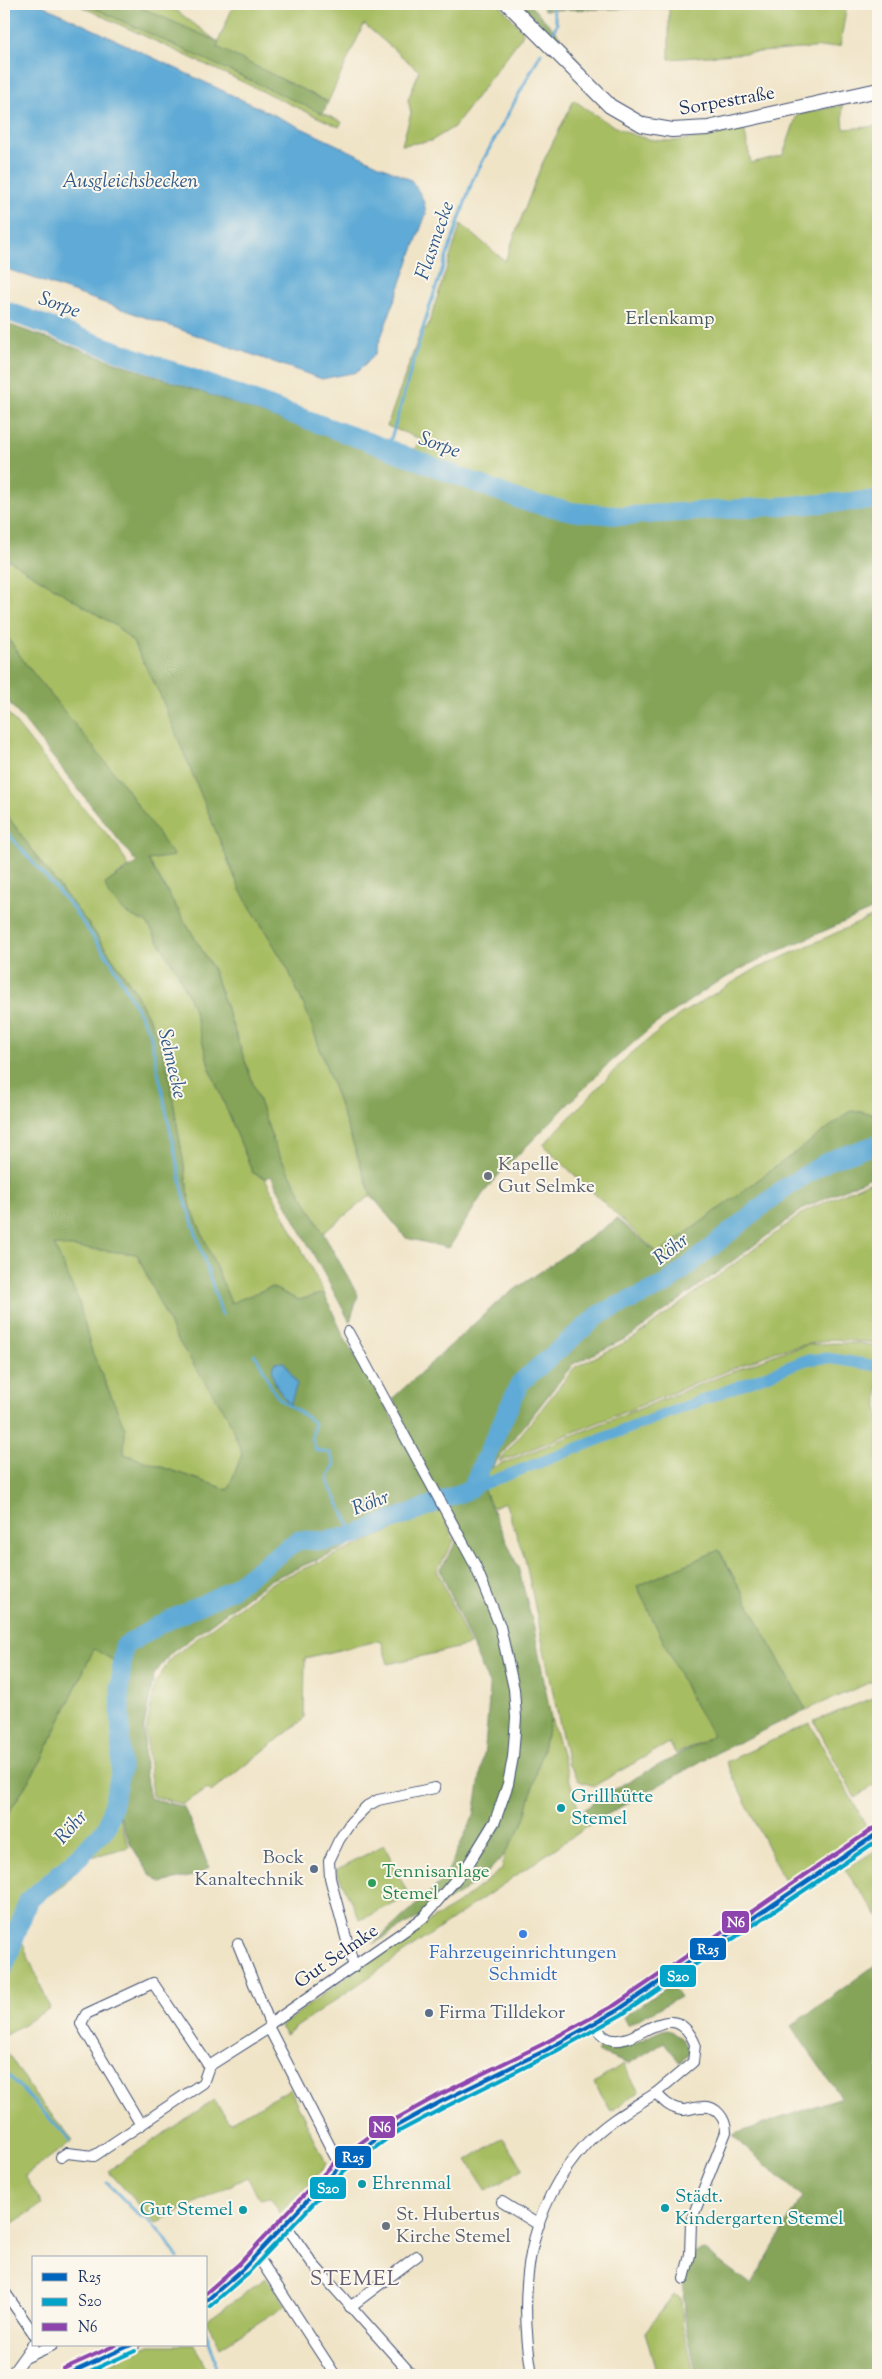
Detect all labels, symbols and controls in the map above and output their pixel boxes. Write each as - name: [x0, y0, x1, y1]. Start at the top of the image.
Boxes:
- street label: Sorpestraße: [677, 80, 777, 124]
- water label: Ausgleichsbecken: [62, 168, 199, 197]
- water label: Flasmecke: [409, 198, 463, 284]
- water label: Sorpe: [34, 285, 84, 327]
- park label: Erlenkamp: [626, 306, 714, 333]
- water label: Sorpe: [414, 425, 464, 467]
- water label: Selmecke: [149, 1026, 193, 1102]
- place label: Kapelle Gut Selmke: [498, 1152, 595, 1201]
- marker: Kapelle Gut Selmke: [482, 1170, 494, 1182]
- water label: Röhr: [648, 1227, 696, 1273]
- water label: Röhr: [348, 1484, 394, 1524]
- place label: Grillhütte Stemel: [571, 1784, 654, 1833]
- marker: Grillhütte Stemel: [555, 1802, 567, 1814]
- water label: Röhr: [49, 1804, 95, 1852]
- place label: Bock Kanaltechnik: [194, 1845, 305, 1894]
- place label: Tennisanlage Stemel: [382, 1859, 490, 1908]
- marker: Bock Kanaltechnik: [308, 1863, 320, 1875]
- marker: Tennisanlage Stemel: [366, 1877, 378, 1889]
- line badge: N6: [721, 1910, 750, 1934]
- text: N6: [727, 1914, 745, 1934]
- street label: Gut Selmke: [290, 1918, 385, 1996]
- marker: Fahrzeugeinrichtungen Schmidt: [517, 1928, 529, 1940]
- line badge: R25: [689, 1937, 727, 1961]
- place label: Fahrzeugeinrichtungen Schmidt: [429, 1940, 617, 1989]
- text: R25: [697, 1941, 719, 1961]
- line badge: S20: [659, 1964, 697, 1988]
- text: S20: [667, 1968, 690, 1988]
- place label: Firma Tilldekor: [439, 2000, 565, 2027]
- marker: Firma Tilldekor: [423, 2007, 435, 2019]
- line badge: N6: [368, 2115, 396, 2139]
- text: N6: [373, 2119, 391, 2139]
- line badge: R25: [334, 2145, 372, 2169]
- text: R25: [342, 2149, 364, 2169]
- place label: Ehrenmal: [372, 2171, 451, 2198]
- line badge: S20: [309, 2176, 347, 2200]
- marker: Ehrenmal: [356, 2178, 368, 2190]
- text: S20: [317, 2180, 340, 2200]
- place label: Städt. Kindergarten Stemel: [675, 2184, 844, 2233]
- place label: Gut Stemel: [140, 2197, 233, 2224]
- place label: St. Hubertus Kirche Stemel: [396, 2202, 511, 2251]
- marker: Städt. Kindergarten Stemel: [659, 2202, 671, 2214]
- marker: Gut Stemel: [237, 2204, 249, 2216]
- marker: St. Hubertus Kirche Stemel: [380, 2220, 392, 2232]
- legend: [32, 2256, 208, 2346]
- district label: STEMEL: [310, 2265, 400, 2295]
- text: R25: [78, 2268, 101, 2289]
- text: S20: [78, 2292, 102, 2313]
- text: N6: [78, 2318, 97, 2339]

